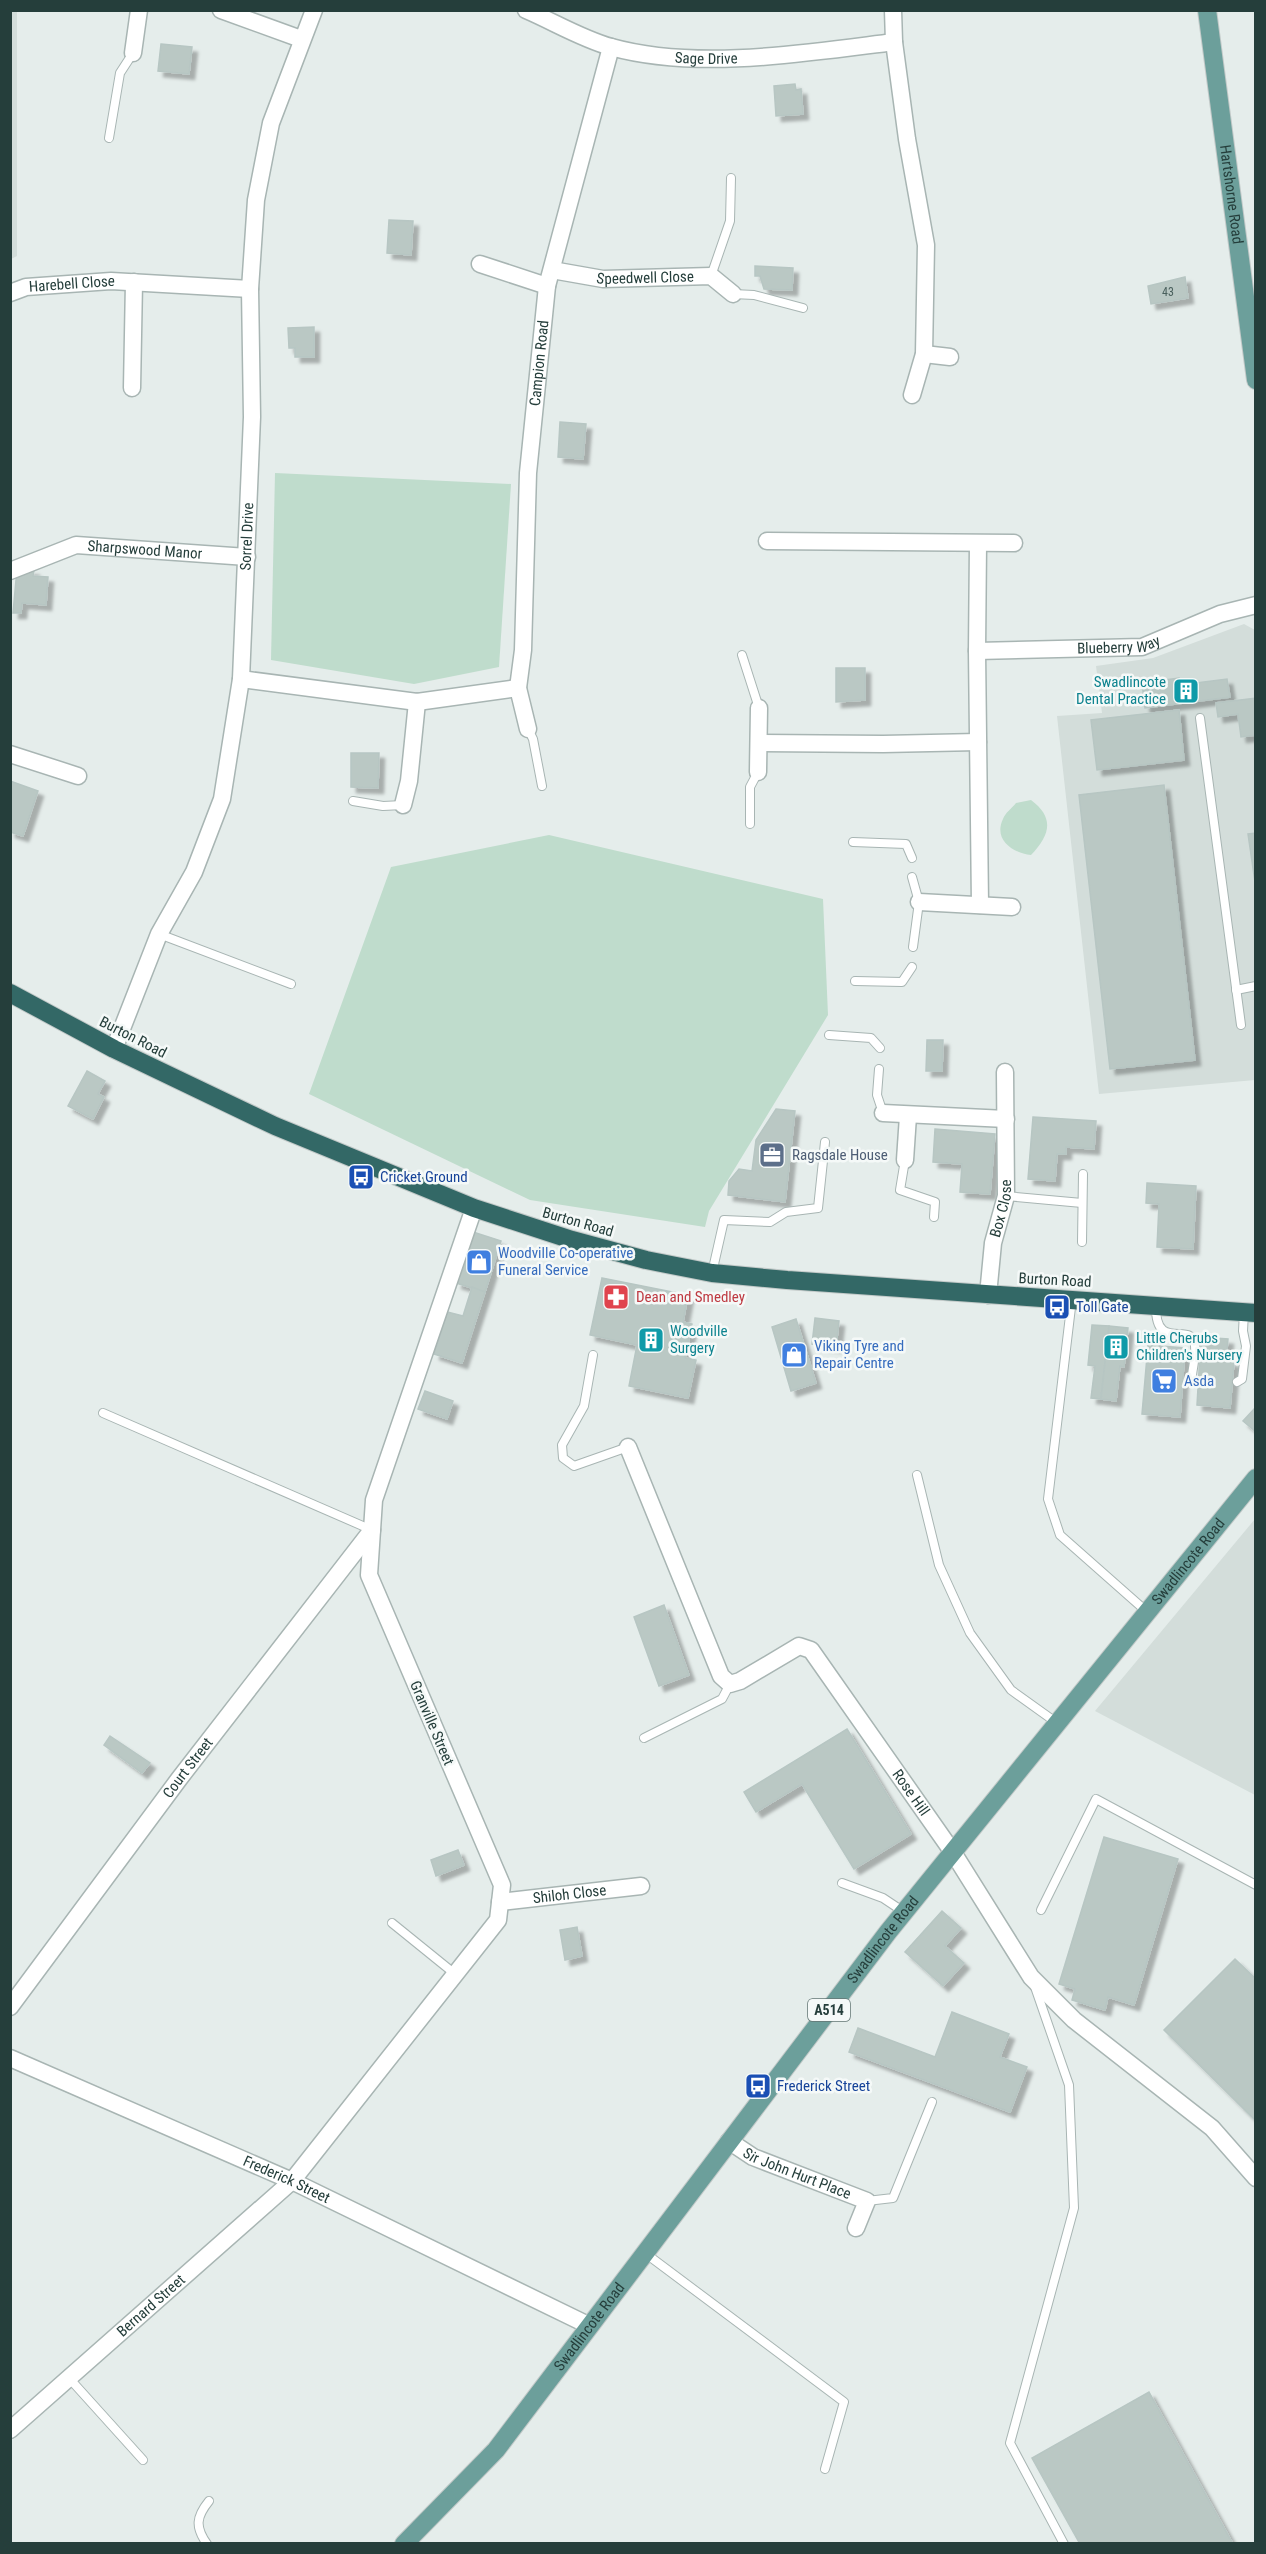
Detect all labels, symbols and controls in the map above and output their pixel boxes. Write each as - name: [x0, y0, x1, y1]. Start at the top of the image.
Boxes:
- street label: Sage Drive: [674, 49, 738, 68]
- street label: Hartshorne Road: [1216, 144, 1247, 245]
- street label: Speedwell Close: [595, 267, 694, 288]
- street label: Harebell Close: [28, 272, 115, 296]
- house number: 43: [1162, 285, 1174, 299]
- street label: Campion Road: [526, 319, 552, 407]
- street label: Sorrel Drive: [237, 502, 257, 571]
- street label: Sharpswood Manor: [87, 537, 203, 563]
- street label: Blueberry Way: [1077, 631, 1163, 658]
- place label: Swadlincote Dental Practice: [1076, 673, 1166, 708]
- building icon: Swadlincote Dental Practice: [1171, 676, 1201, 706]
- street label: Burton Road: [96, 1012, 170, 1062]
- office icon: Ragsdale House: [757, 1140, 787, 1170]
- place label: Ragsdale House: [792, 1146, 888, 1164]
- bus stop icon: Cricket Ground: [346, 1162, 376, 1192]
- place label: Cricket Ground: [380, 1168, 468, 1186]
- street label: Box Close: [986, 1179, 1015, 1239]
- street label: Burton Road: [540, 1203, 616, 1241]
- place label: Woodville Co-operative Funeral Service: [498, 1244, 633, 1279]
- shop icon: Woodville Co-operative Funeral Service: [464, 1247, 494, 1277]
- street label: Burton Road: [1018, 1269, 1092, 1291]
- pharmacy icon: Dean and Smedley: [601, 1282, 631, 1312]
- place label: Dean and Smedley: [636, 1288, 745, 1306]
- bus stop icon: Toll Gate: [1042, 1292, 1072, 1322]
- place label: Toll Gate: [1076, 1298, 1128, 1316]
- place label: Woodville Surgery: [670, 1322, 727, 1357]
- building icon: Woodville Surgery: [636, 1325, 666, 1355]
- place label: Little Cherubs Children's Nursery: [1136, 1329, 1242, 1364]
- building icon: Little Cherubs Children's Nursery: [1101, 1332, 1131, 1362]
- place label: Viking Tyre and Repair Centre: [814, 1337, 904, 1372]
- shop icon: Viking Tyre and Repair Centre: [779, 1340, 809, 1370]
- supermarket icon: Asda: [1149, 1366, 1179, 1396]
- place label: Asda: [1184, 1372, 1214, 1390]
- street label: Swadlincote Road: [1148, 1515, 1229, 1608]
- street label: Granville Street: [406, 1678, 458, 1768]
- street label: Court Street: [159, 1734, 217, 1802]
- street label: Rose Hill: [888, 1766, 933, 1819]
- street label: Shiloh Close: [532, 1881, 607, 1907]
- street label: Swadlincote Road: [843, 1892, 923, 1987]
- road number: A514: [808, 1999, 850, 2021]
- bus stop icon: Frederick Street: [743, 2071, 773, 2101]
- place label: Frederick Street: [777, 2077, 870, 2095]
- street label: Sir John Hurt Place: [740, 2144, 854, 2203]
- street label: Frederick Street: [240, 2152, 333, 2207]
- street label: Bernard Street: [113, 2271, 189, 2340]
- street label: Swadlincote Road: [550, 2279, 628, 2374]

